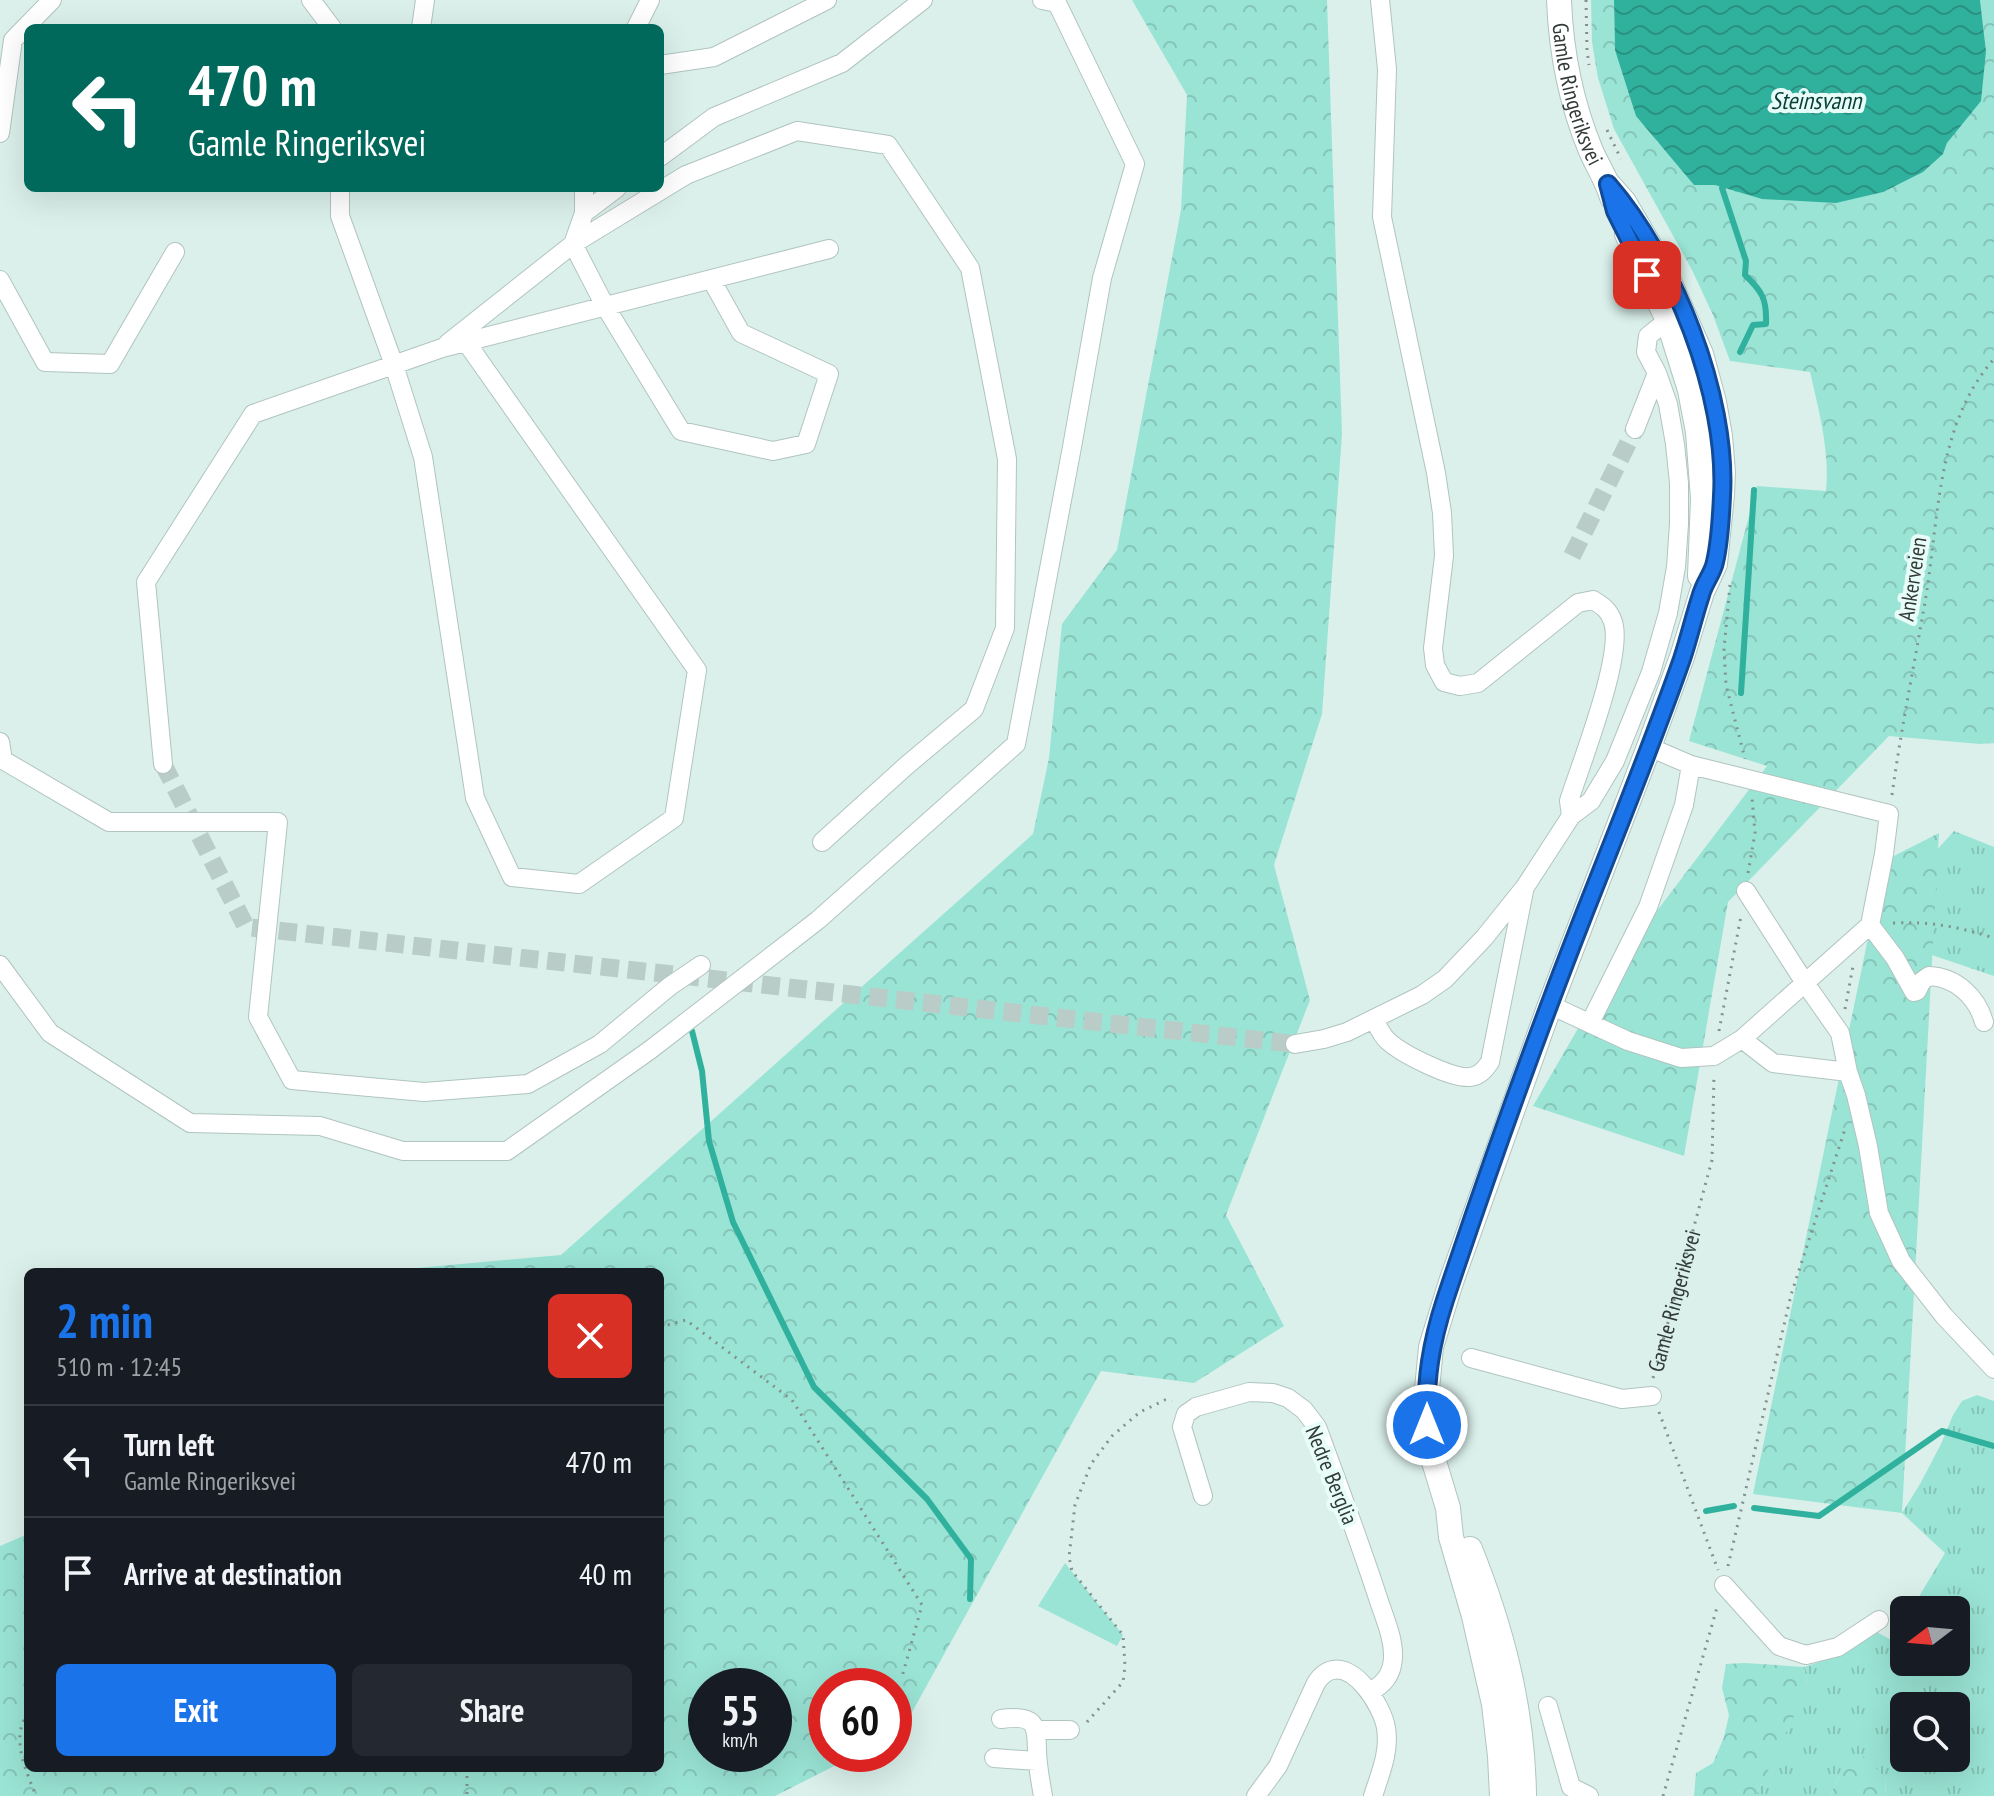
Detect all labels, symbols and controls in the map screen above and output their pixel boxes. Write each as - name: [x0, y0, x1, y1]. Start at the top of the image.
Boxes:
- street label: Gamle Ringeriksvei: [1546, 22, 1610, 170]
- text: 470 m: [188, 49, 317, 121]
- icon: left: [56, 56, 160, 160]
- water label: Steinsvann: [1771, 85, 1863, 116]
- text: Gamle Ringeriksvei: [188, 119, 426, 166]
- pin: [1613, 241, 1681, 309]
- icon: arrive: [1625, 253, 1669, 297]
- street label: Ankerveien: [1892, 535, 1932, 623]
- street label: Gamle Ringeriksvei: [1641, 1227, 1706, 1375]
- text: 2 min: [56, 1289, 153, 1351]
- button: close: [548, 1294, 632, 1378]
- text: 510 m · 12:45: [56, 1350, 182, 1383]
- position arrow: [1385, 1383, 1469, 1467]
- street label: Nedre Berglia: [1300, 1422, 1364, 1528]
- text: Turn left: [124, 1425, 214, 1464]
- icon: left: [56, 1439, 100, 1483]
- text: 470 m: [566, 1442, 632, 1481]
- text: Gamle Ringeriksvei: [124, 1464, 296, 1497]
- icon: arrive: [56, 1551, 100, 1595]
- text: Arrive at destination: [124, 1554, 342, 1593]
- text: 40 m: [579, 1554, 632, 1593]
- north arrow: [1890, 1596, 1970, 1676]
- map controls: [1890, 1596, 1970, 1772]
- button: Exit: [56, 1664, 336, 1756]
- button: Share: [352, 1664, 632, 1756]
- speed limit sign: 60: [808, 1668, 912, 1772]
- text: 55: [721, 1684, 759, 1736]
- button: search: [1890, 1692, 1970, 1772]
- text: km/h: [722, 1727, 758, 1753]

